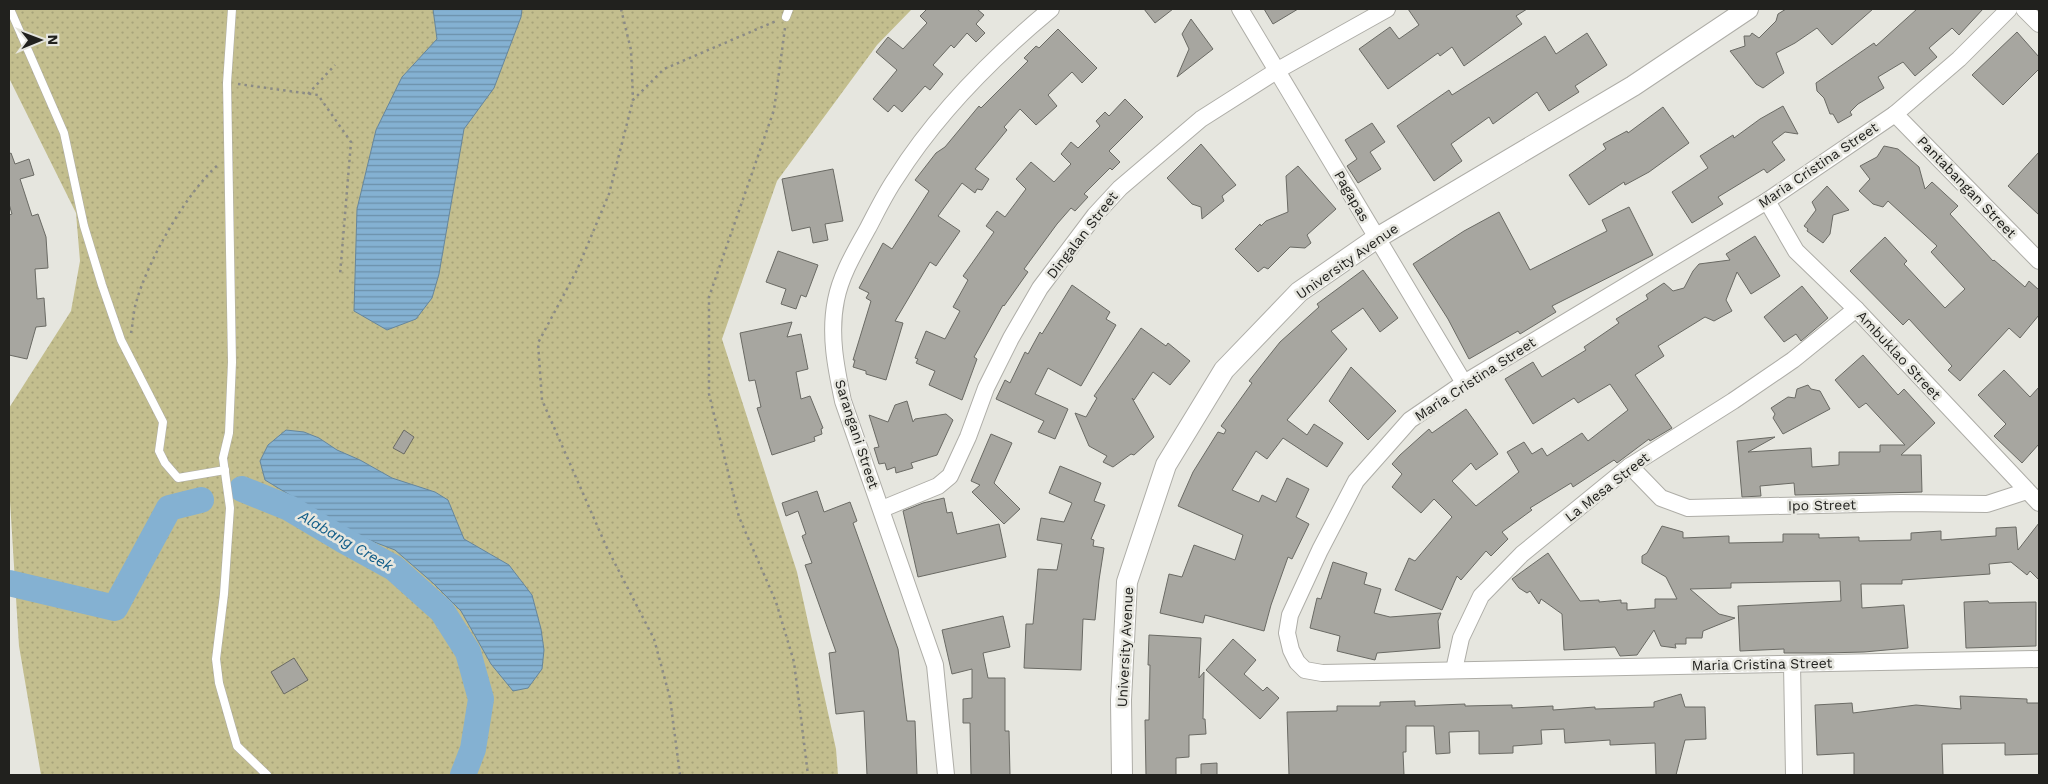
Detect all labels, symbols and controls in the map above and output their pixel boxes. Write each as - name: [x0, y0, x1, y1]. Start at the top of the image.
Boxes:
- north arrow: [15, 15, 65, 65]
- text: N: [45, 34, 61, 45]
- street label: Maria Cristina Street: [1755, 119, 1881, 211]
- street label: Pantabangan Street: [1914, 133, 2020, 241]
- street label: Pagapas: [1331, 168, 1373, 224]
- street label: Dingalan Street: [1043, 188, 1121, 282]
- street label: University Avenue: [1293, 220, 1401, 302]
- street label: Ambuklao Street: [1854, 307, 1944, 403]
- street label: Maria Cristina Street: [1412, 334, 1539, 424]
- street label: Sarangani Street: [832, 378, 882, 491]
- street label: La Mesa Street: [1562, 449, 1652, 525]
- street label: Ipo Street: [1788, 496, 1856, 514]
- water label: Alabang Creek: [295, 506, 397, 576]
- street label: University Avenue: [1114, 586, 1136, 708]
- street label: Maria Cristina Street: [1691, 655, 1833, 673]

